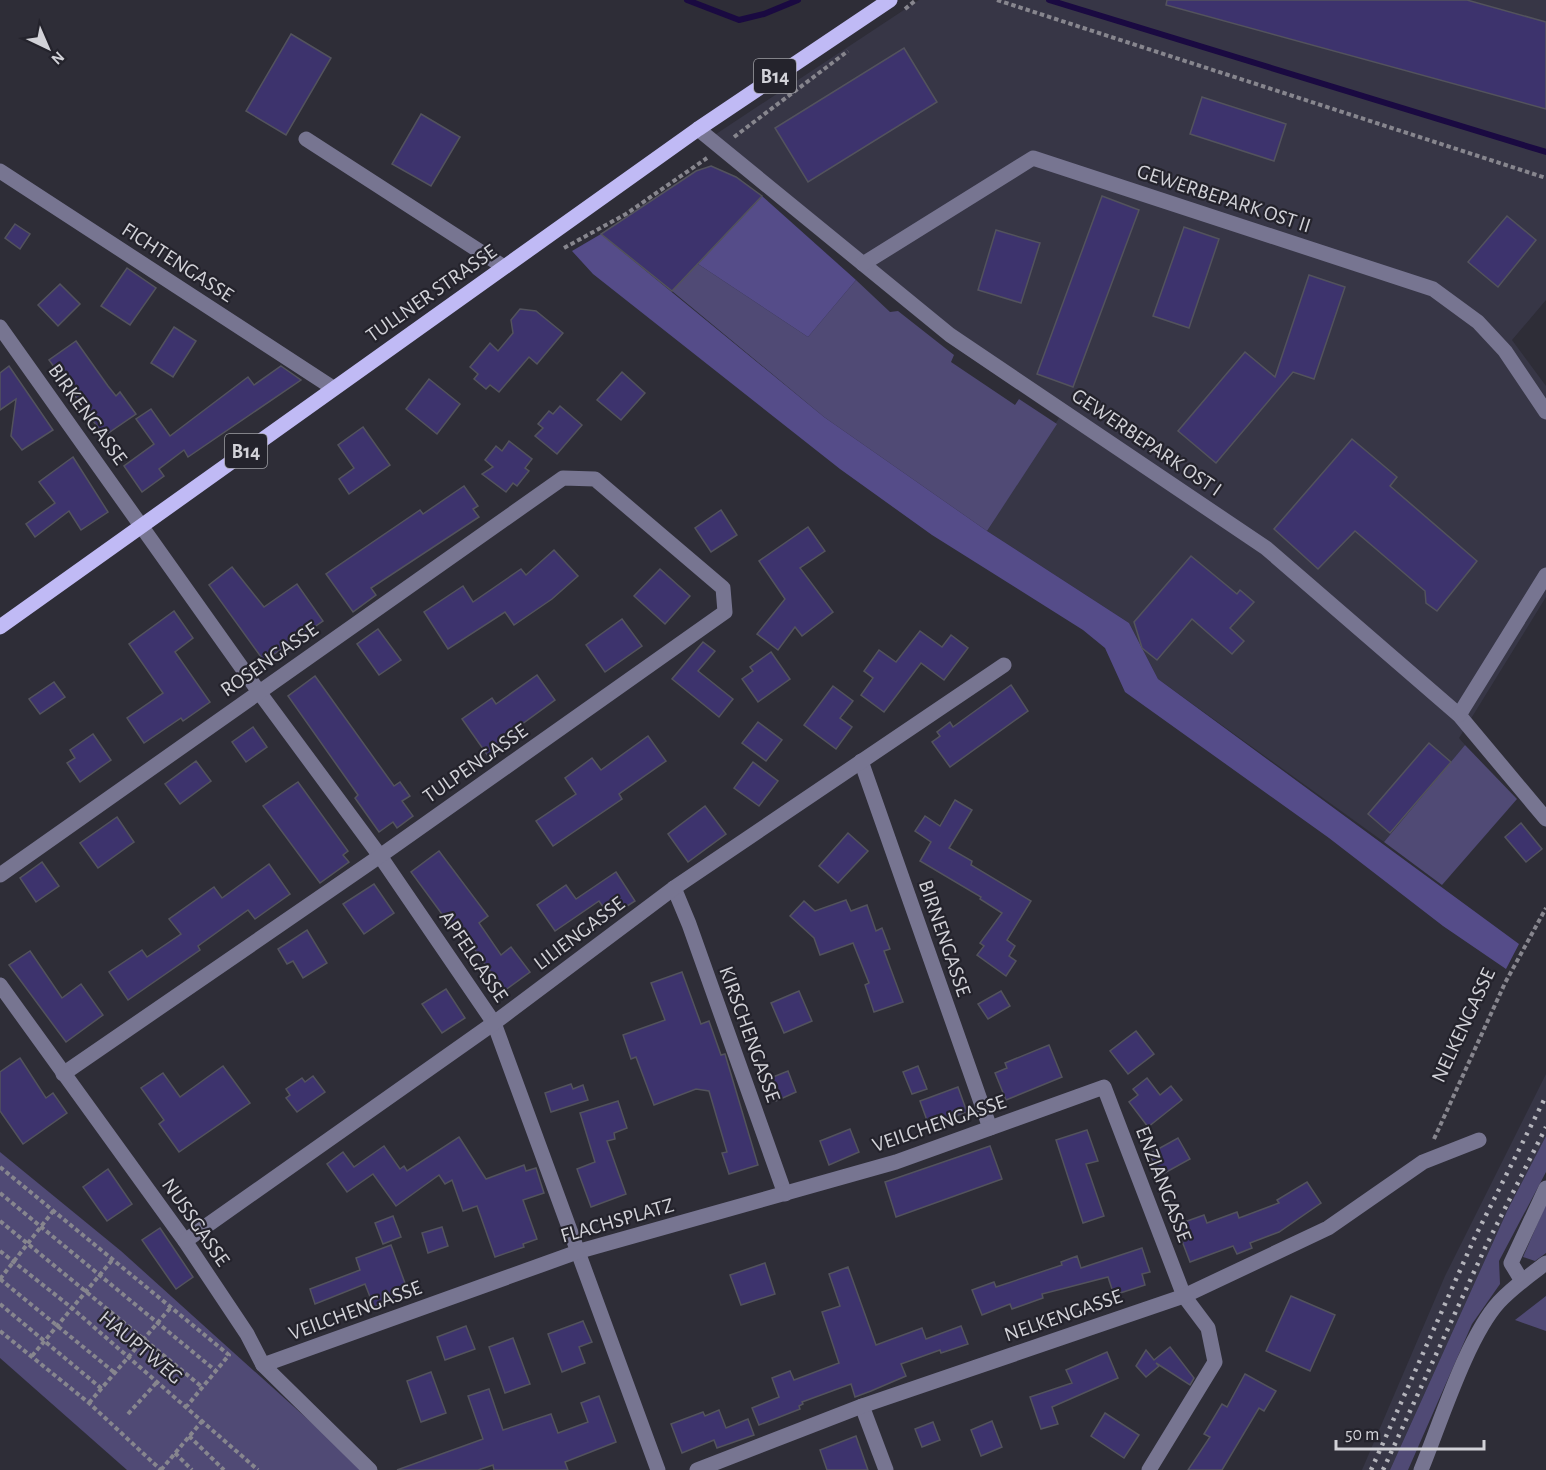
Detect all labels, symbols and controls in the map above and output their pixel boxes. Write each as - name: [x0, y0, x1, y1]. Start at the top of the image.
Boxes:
- north arrow: [18, 18, 78, 78]
- text: N: [48, 48, 67, 68]
- road number: B14: [754, 59, 796, 93]
- street label: GEWERBEPARK OST II: [1134, 160, 1313, 236]
- street label: FICHTENGASSE: [118, 219, 237, 306]
- street label: TULLNER STRASSE: [362, 241, 500, 346]
- street label: BIRKENGASSE: [44, 360, 131, 469]
- street label: GEWERBEPARK OST I: [1068, 385, 1225, 500]
- road number: B14: [225, 434, 267, 468]
- street label: ROSENGASSE: [217, 618, 322, 701]
- street label: TULPENGASSE: [419, 720, 531, 807]
- street label: BIRNENGASSE: [915, 877, 974, 999]
- street label: LILIENGASSE: [530, 893, 629, 974]
- street label: APFELGASSE: [436, 907, 512, 1006]
- street label: KIRSCHENGASSE: [715, 963, 784, 1105]
- street label: NELKENGASSE: [1428, 965, 1499, 1086]
- street label: VEILCHENGASSE: [870, 1091, 1009, 1156]
- street label: ENZIANGASSE: [1132, 1123, 1195, 1245]
- street label: NUSSGASSE: [158, 1174, 233, 1270]
- street label: FLACHSPLATZ: [558, 1194, 676, 1247]
- street label: VEILCHENGASSE: [286, 1277, 424, 1344]
- street label: NELKENGASSE: [1001, 1285, 1125, 1346]
- street label: HAUPTWEG: [95, 1307, 186, 1388]
- scale bar: [1336, 1413, 1484, 1451]
- text: 50 m: [1345, 1426, 1379, 1444]

